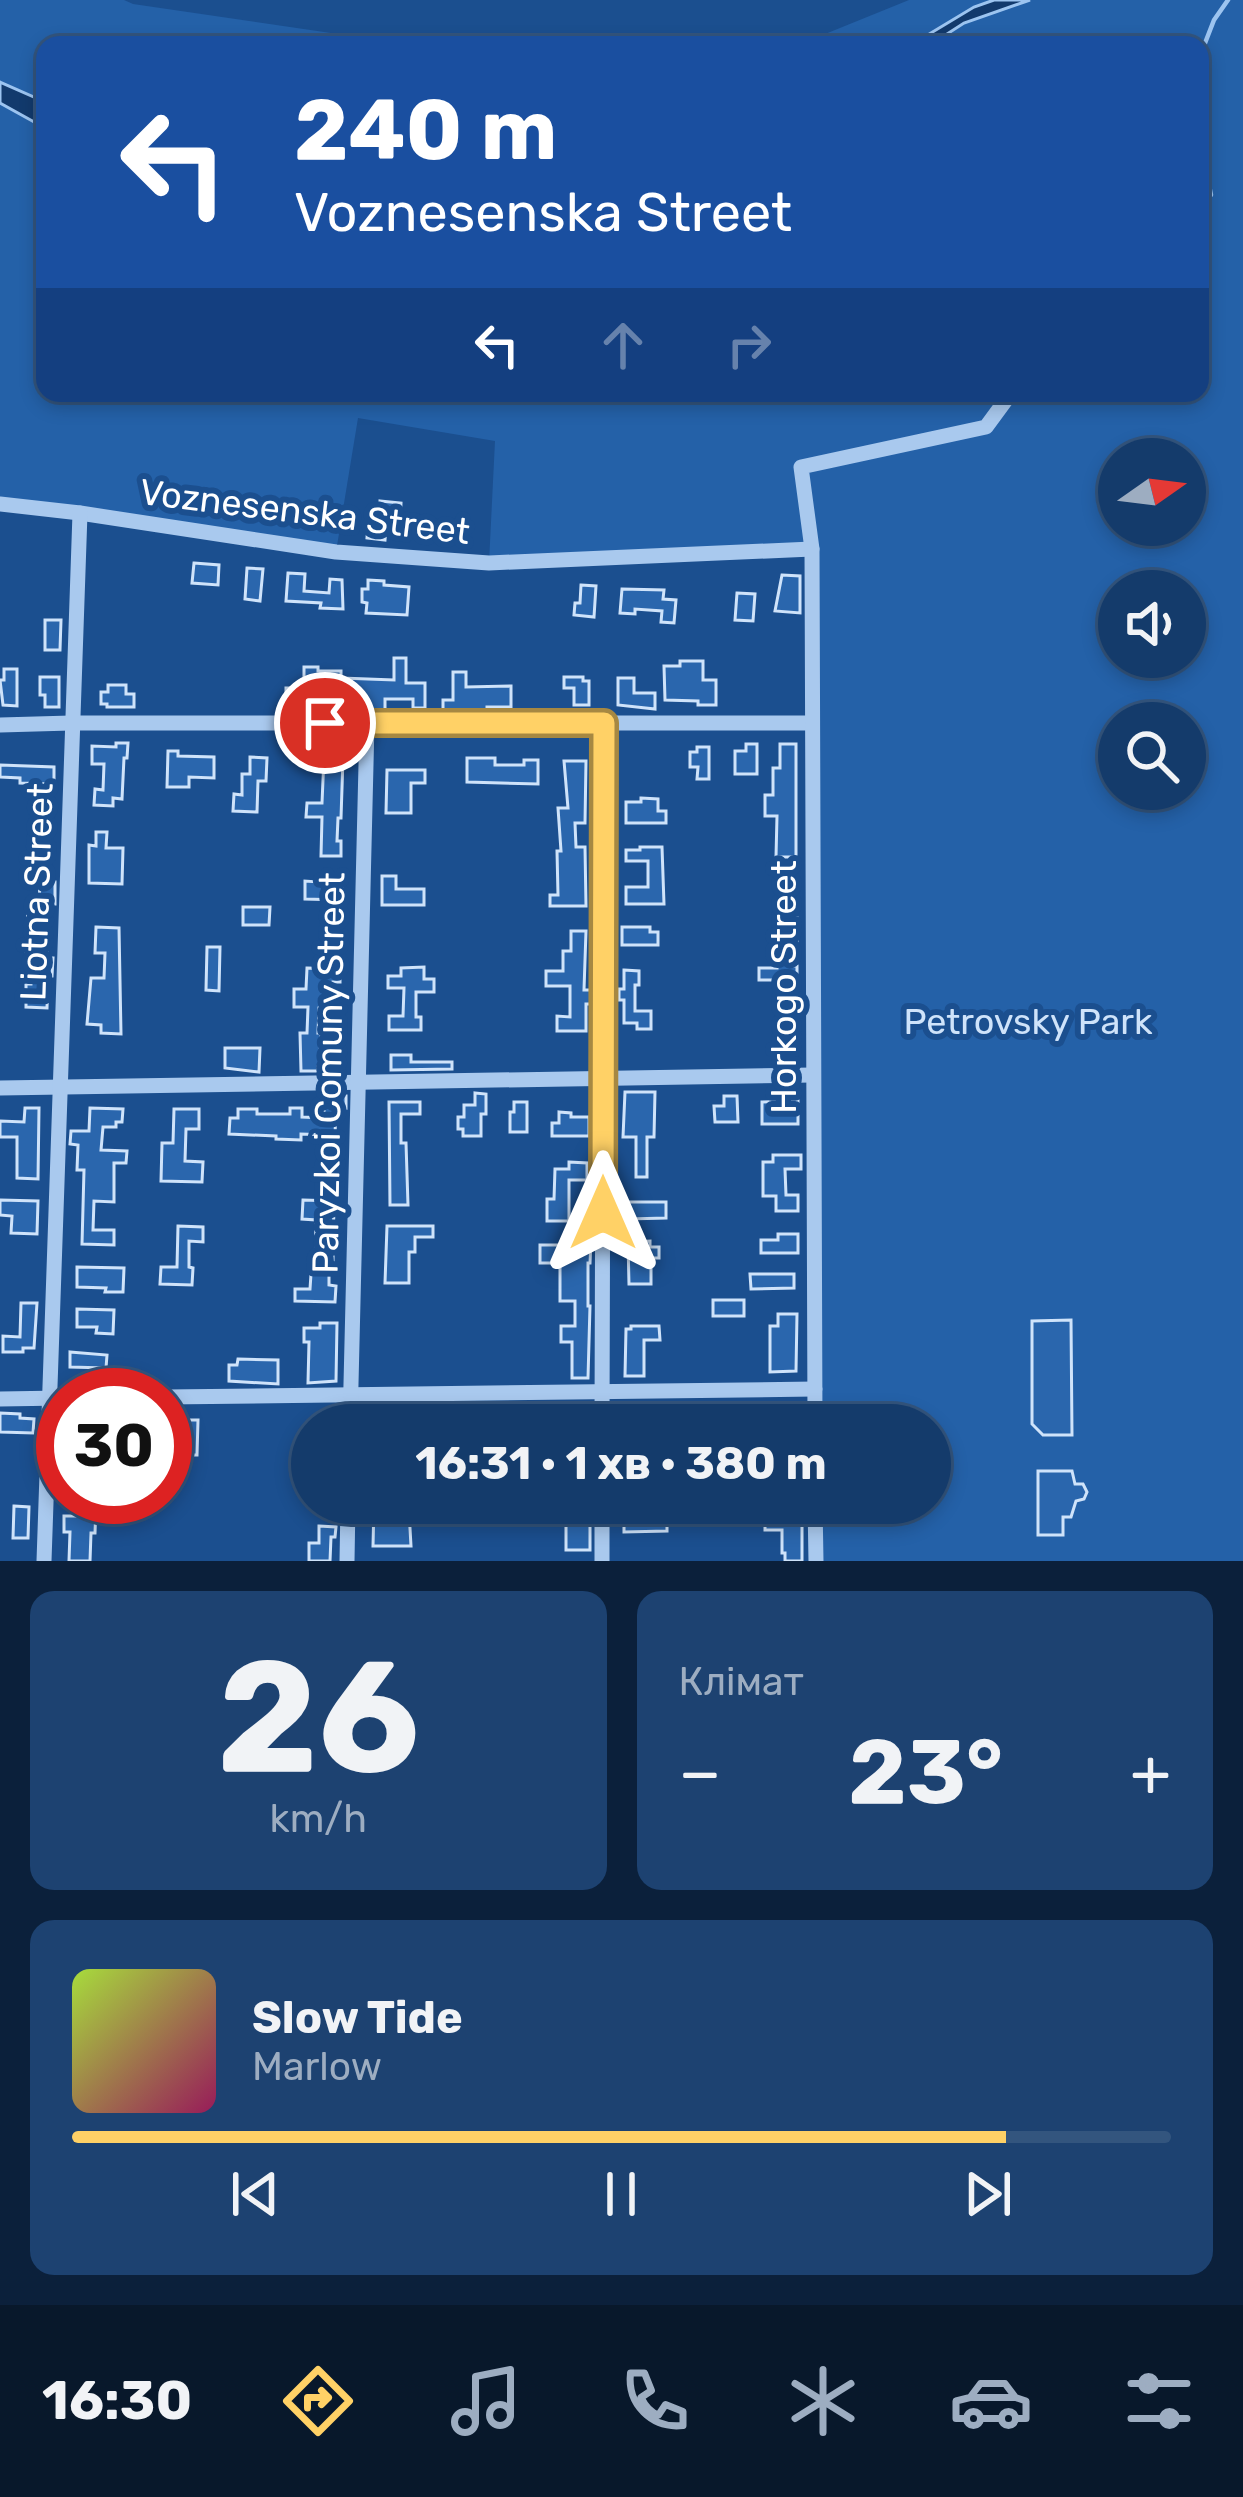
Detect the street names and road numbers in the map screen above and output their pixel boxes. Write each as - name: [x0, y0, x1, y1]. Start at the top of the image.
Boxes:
- street label: Voznesenska Street: [137, 470, 472, 553]
- street label: Liotna Street: [11, 782, 62, 1002]
- street label: Horkogo Street: [762, 860, 805, 1114]
- street label: Paryzkoi Comuny Street: [303, 872, 354, 1274]

